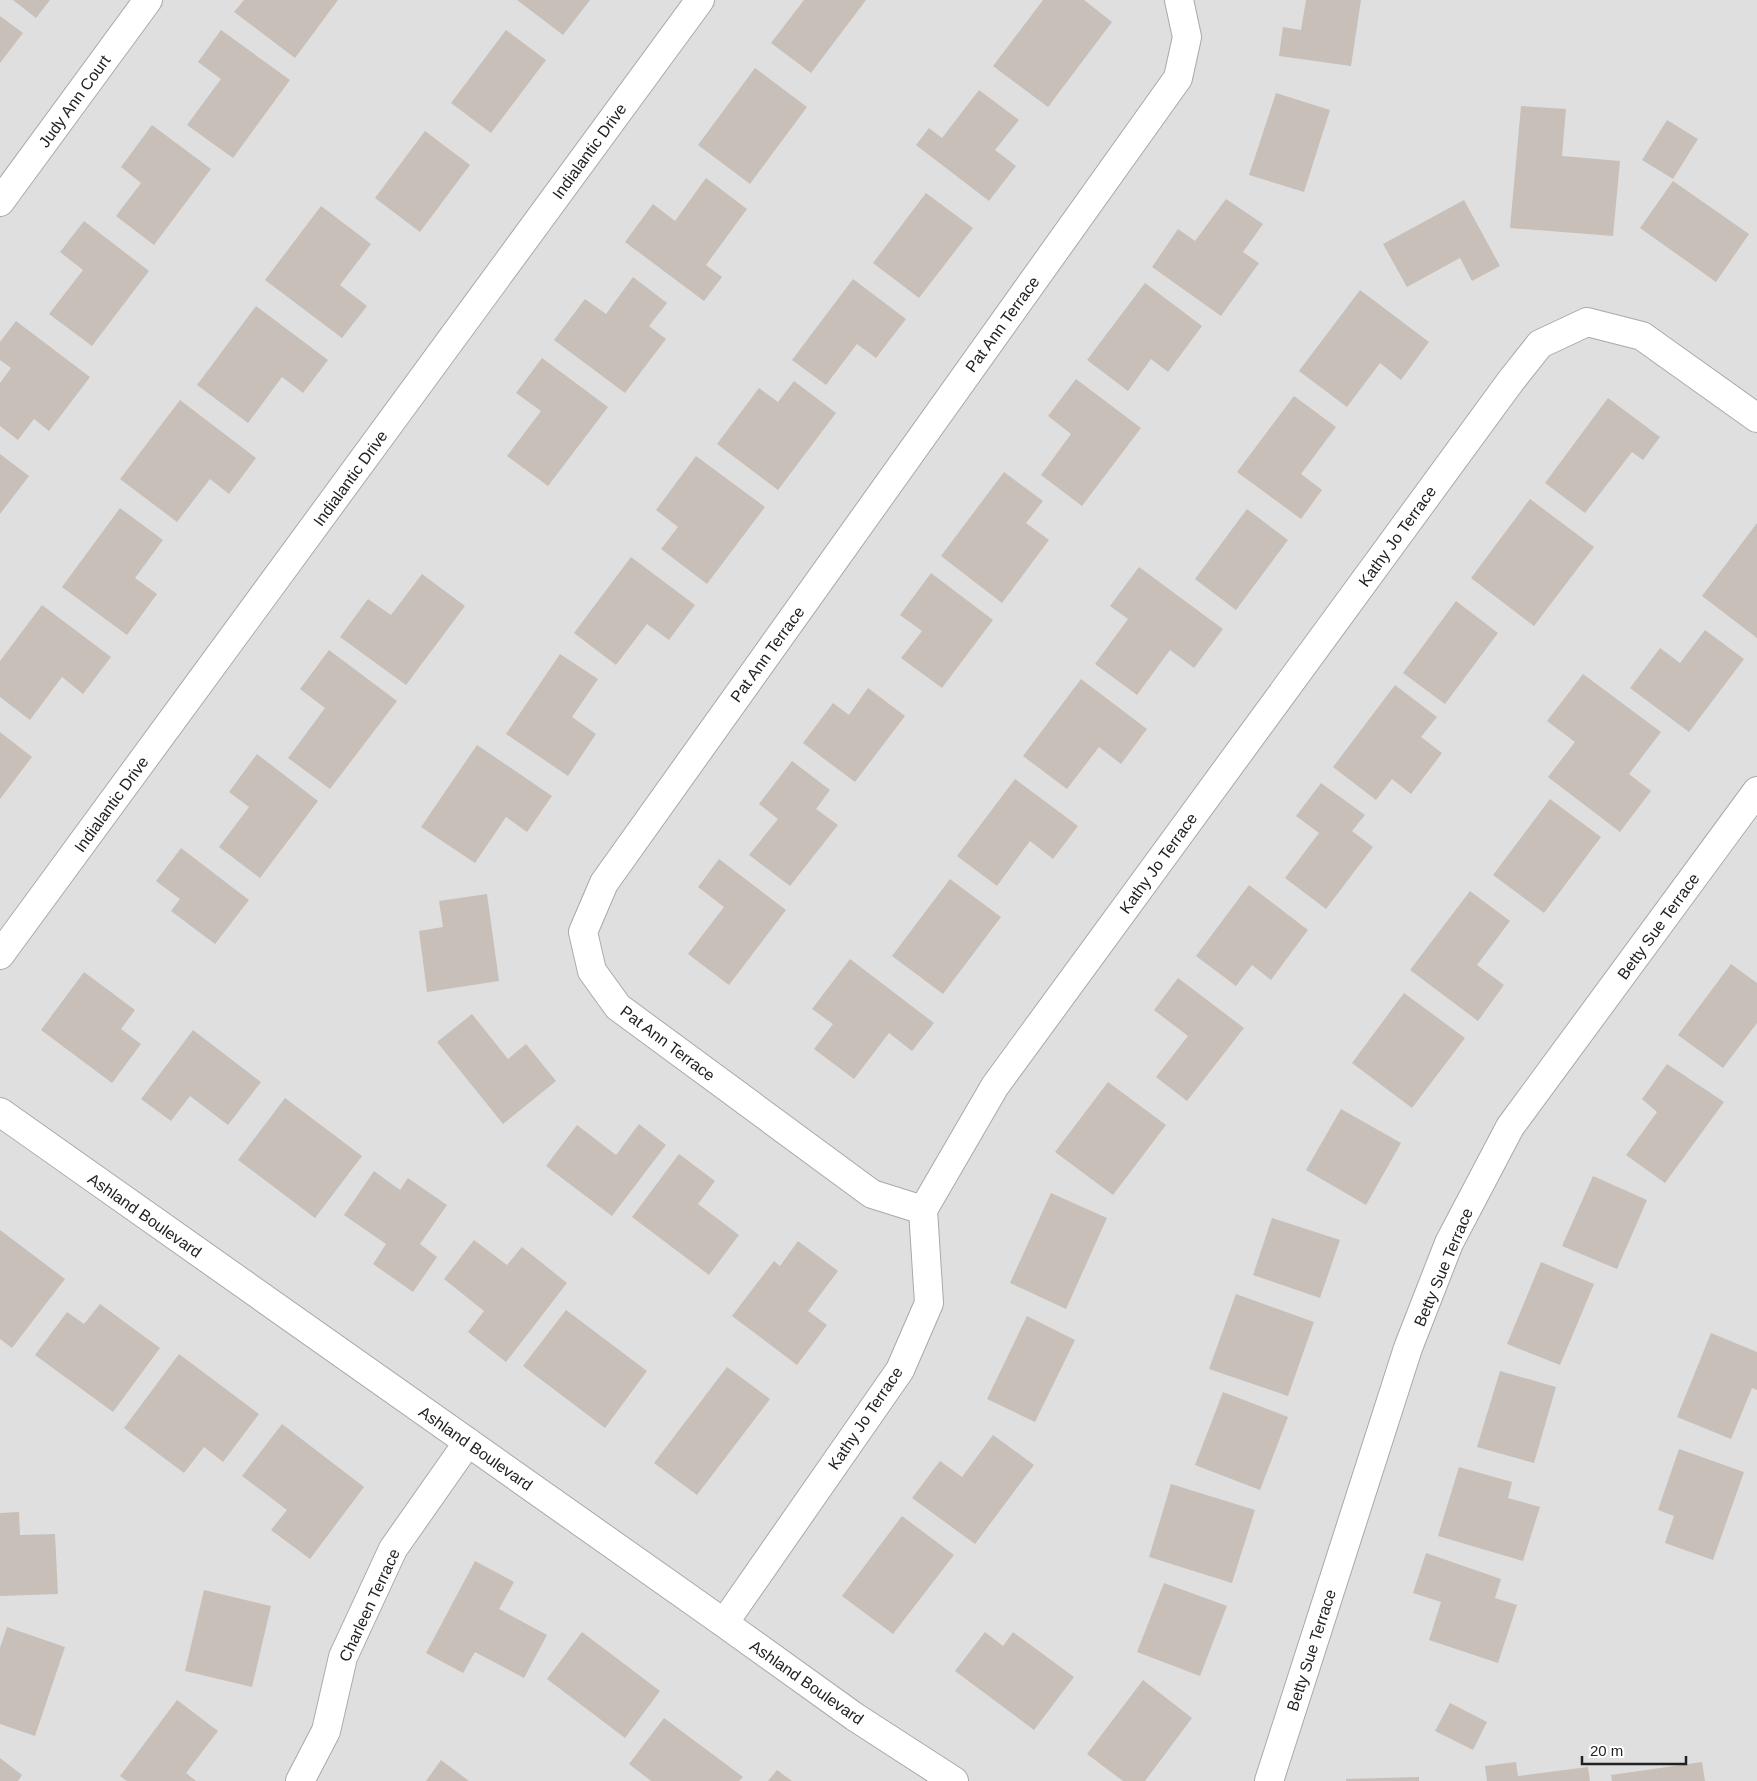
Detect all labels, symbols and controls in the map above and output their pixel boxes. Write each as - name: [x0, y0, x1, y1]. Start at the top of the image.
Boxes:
- street label: Judy Ann Court: [35, 52, 114, 151]
- street label: Indialantic Drive: [549, 100, 630, 202]
- street label: Pat Ann Terrace: [962, 273, 1043, 375]
- street label: Indialantic Drive: [310, 427, 391, 529]
- street label: Kathy Jo Terrace: [1355, 483, 1440, 590]
- street label: Pat Ann Terrace: [727, 603, 808, 705]
- street label: Indialantic Drive: [71, 753, 152, 855]
- street label: Kathy Jo Terrace: [1116, 810, 1201, 917]
- street label: Betty Sue Terrace: [1614, 870, 1703, 983]
- street label: Pat Ann Terrace: [617, 1002, 718, 1084]
- street label: Ashland Boulevard: [85, 1170, 205, 1261]
- street label: Betty Sue Terrace: [1411, 1205, 1476, 1329]
- street label: Kathy Jo Terrace: [825, 1364, 906, 1473]
- street label: Ashland Boulevard: [416, 1403, 536, 1494]
- street label: Charleen Terrace: [336, 1546, 403, 1664]
- street label: Betty Sue Terrace: [1284, 1587, 1339, 1713]
- street label: Ashland Boulevard: [747, 1637, 867, 1728]
- scale bar: [1582, 1734, 1686, 1766]
- text: 20 m: [1590, 1742, 1623, 1759]

